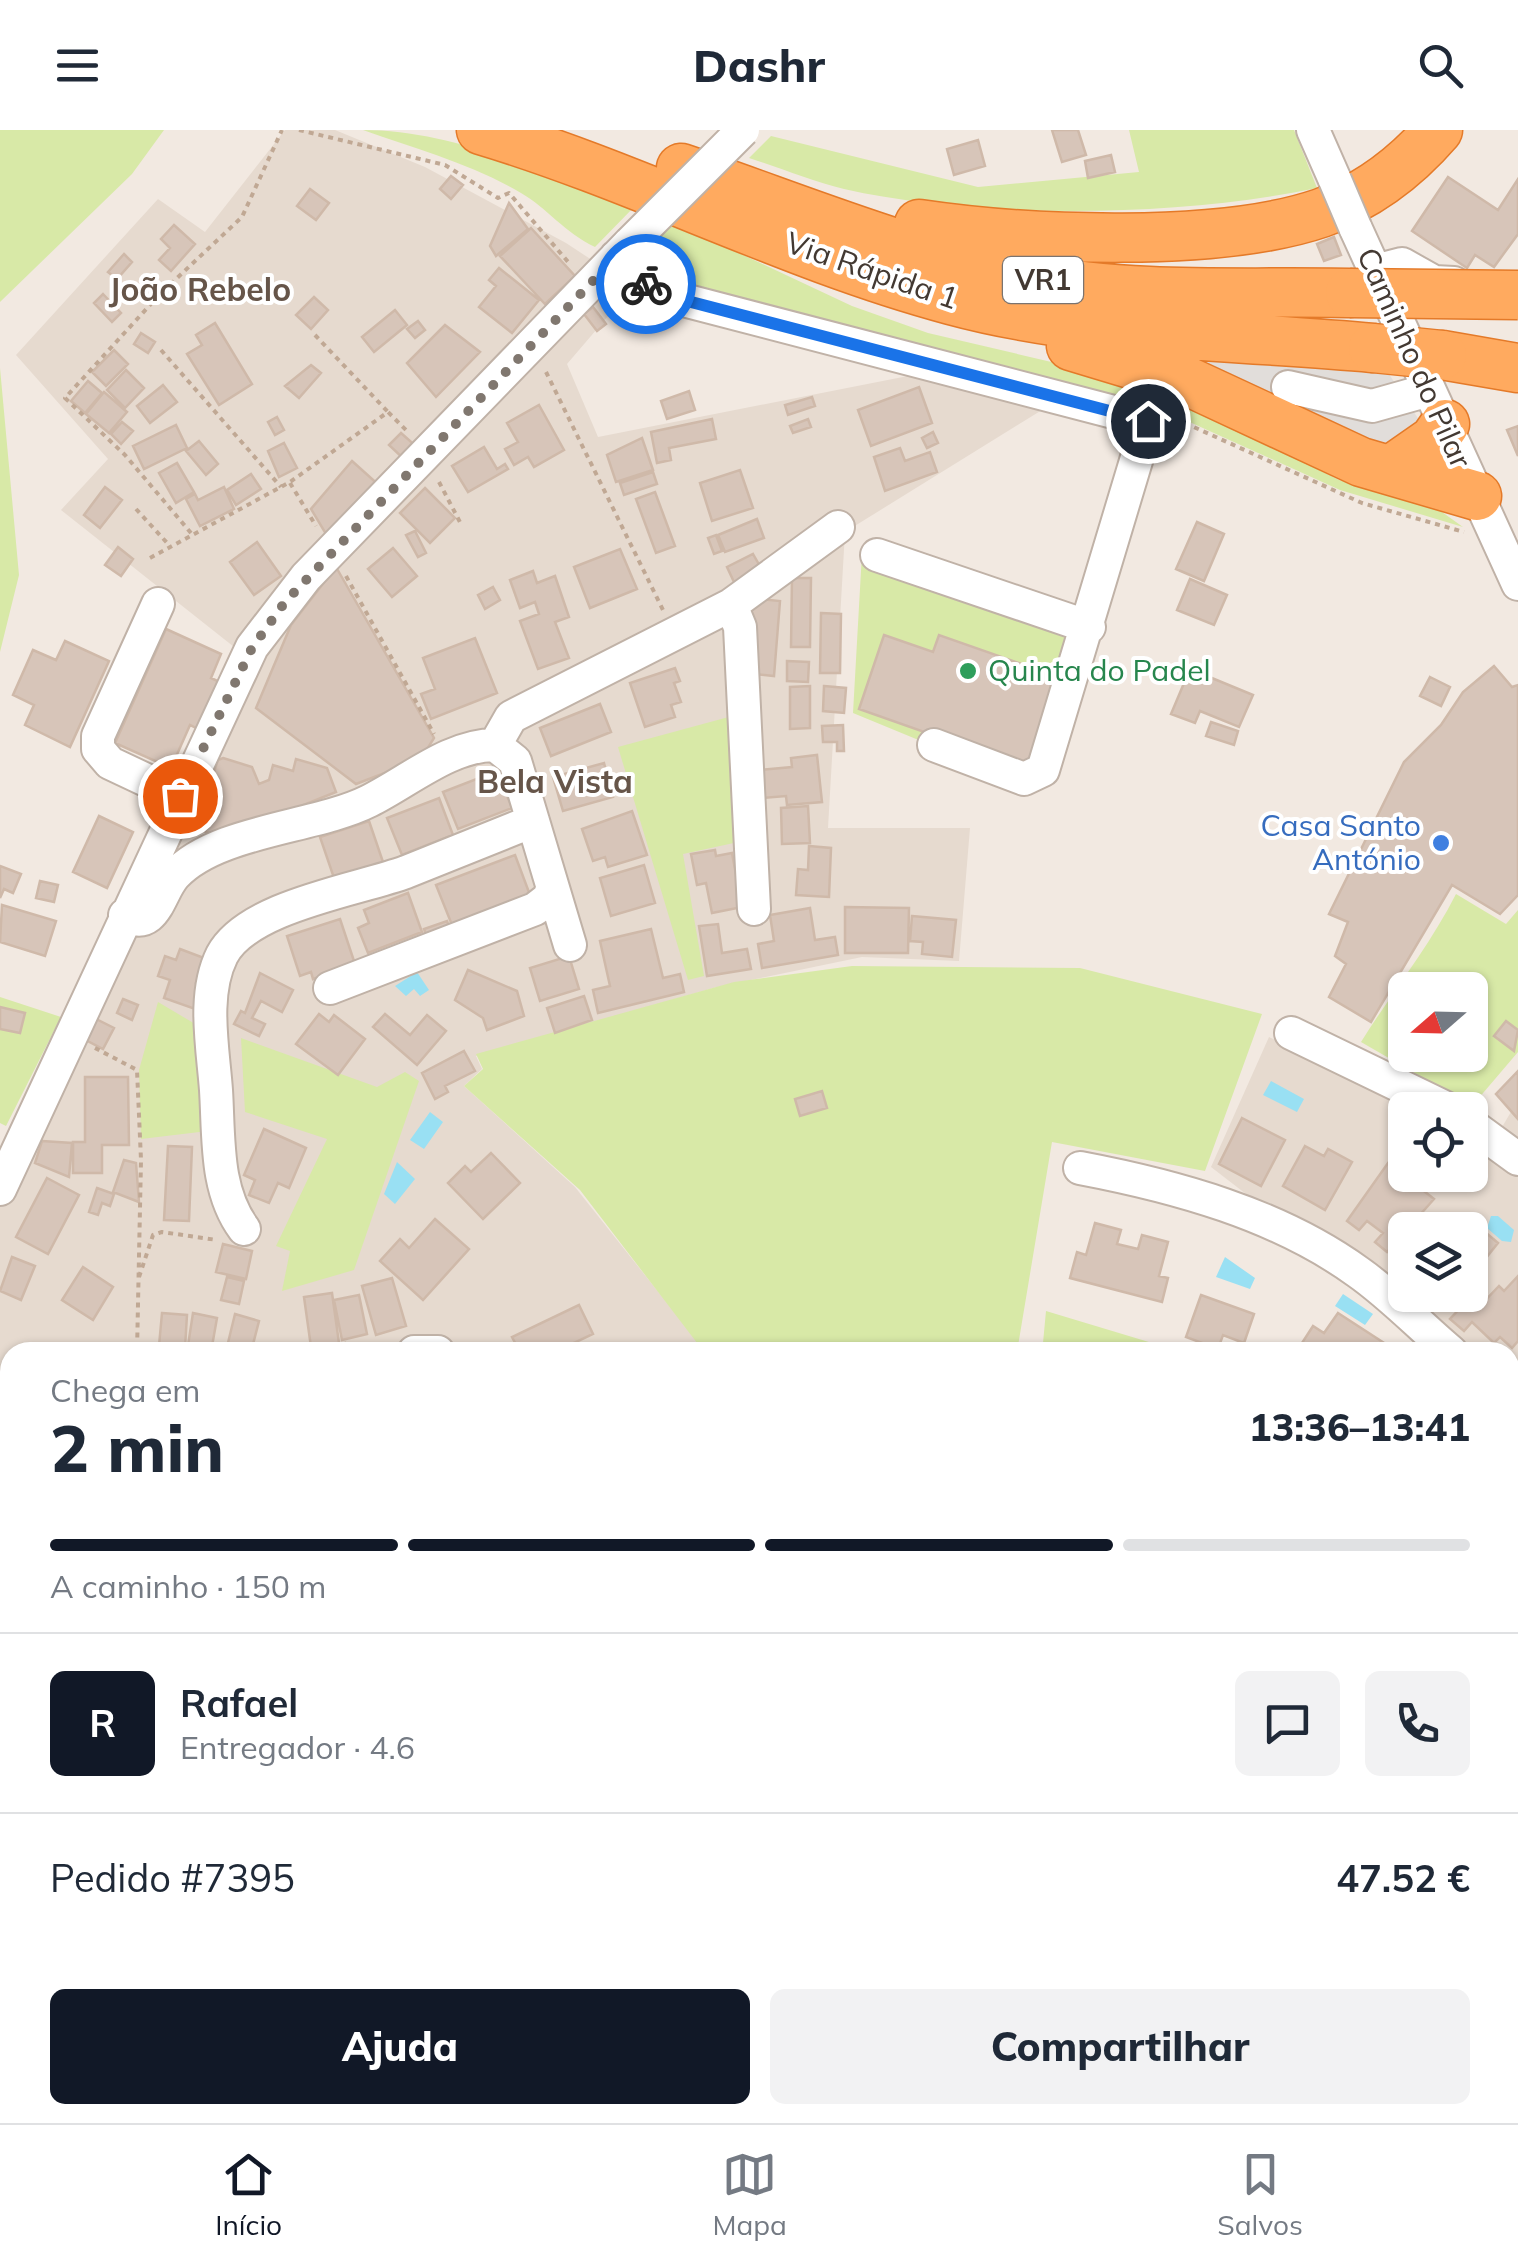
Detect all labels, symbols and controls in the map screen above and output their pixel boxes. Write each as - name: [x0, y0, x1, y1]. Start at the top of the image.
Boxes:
- text: Dashr: [693, 37, 825, 93]
- icon: menu: [50, 38, 105, 93]
- icon: search: [1413, 38, 1468, 93]
- street label: Via Rápida 1: [781, 223, 963, 317]
- courier: [596, 234, 696, 334]
- street label: Caminho do Pilar: [1349, 241, 1481, 474]
- icon: bike: [619, 257, 674, 312]
- road number: VR1: [1003, 257, 1083, 303]
- district label: João Rebelo: [109, 269, 291, 309]
- pin: [1106, 379, 1191, 464]
- icon: home: [1121, 394, 1176, 449]
- place label: Quinta do Padel: [988, 651, 1211, 689]
- marker: Quinta do Padel: [957, 660, 979, 682]
- pin: [138, 754, 223, 839]
- district label: Bela Vista: [477, 761, 633, 801]
- icon: bag: [153, 769, 208, 824]
- place label: Casa Santo António: [1261, 806, 1421, 878]
- marker: Casa Santo António: [1430, 832, 1452, 854]
- north arrow: [1388, 972, 1488, 1072]
- map controls: [1388, 972, 1488, 1312]
- button: locate: [1388, 1092, 1488, 1192]
- button: layers: [1388, 1212, 1488, 1312]
- text: Chega em: [50, 1370, 200, 1410]
- text: 13:36–13:41: [1249, 1403, 1470, 1451]
- text: 2 min: [50, 1407, 224, 1488]
- text: A caminho · 150 m: [50, 1566, 326, 1606]
- button: chat: [1235, 1671, 1340, 1776]
- button: phone: [1365, 1671, 1470, 1776]
- text: Rafael: [180, 1679, 298, 1727]
- text: R: [89, 1699, 116, 1747]
- text: Entregador · 4.6: [180, 1727, 415, 1767]
- text: Pedido #7395: [50, 1854, 295, 1902]
- text: 47.52 €: [1336, 1854, 1470, 1902]
- button: Ajuda: [50, 1989, 750, 2104]
- button: Compartilhar: [770, 1989, 1470, 2104]
- tab: Início: [215, 2147, 282, 2242]
- tab: Mapa: [712, 2147, 787, 2242]
- tab: Salvos: [1217, 2147, 1303, 2242]

